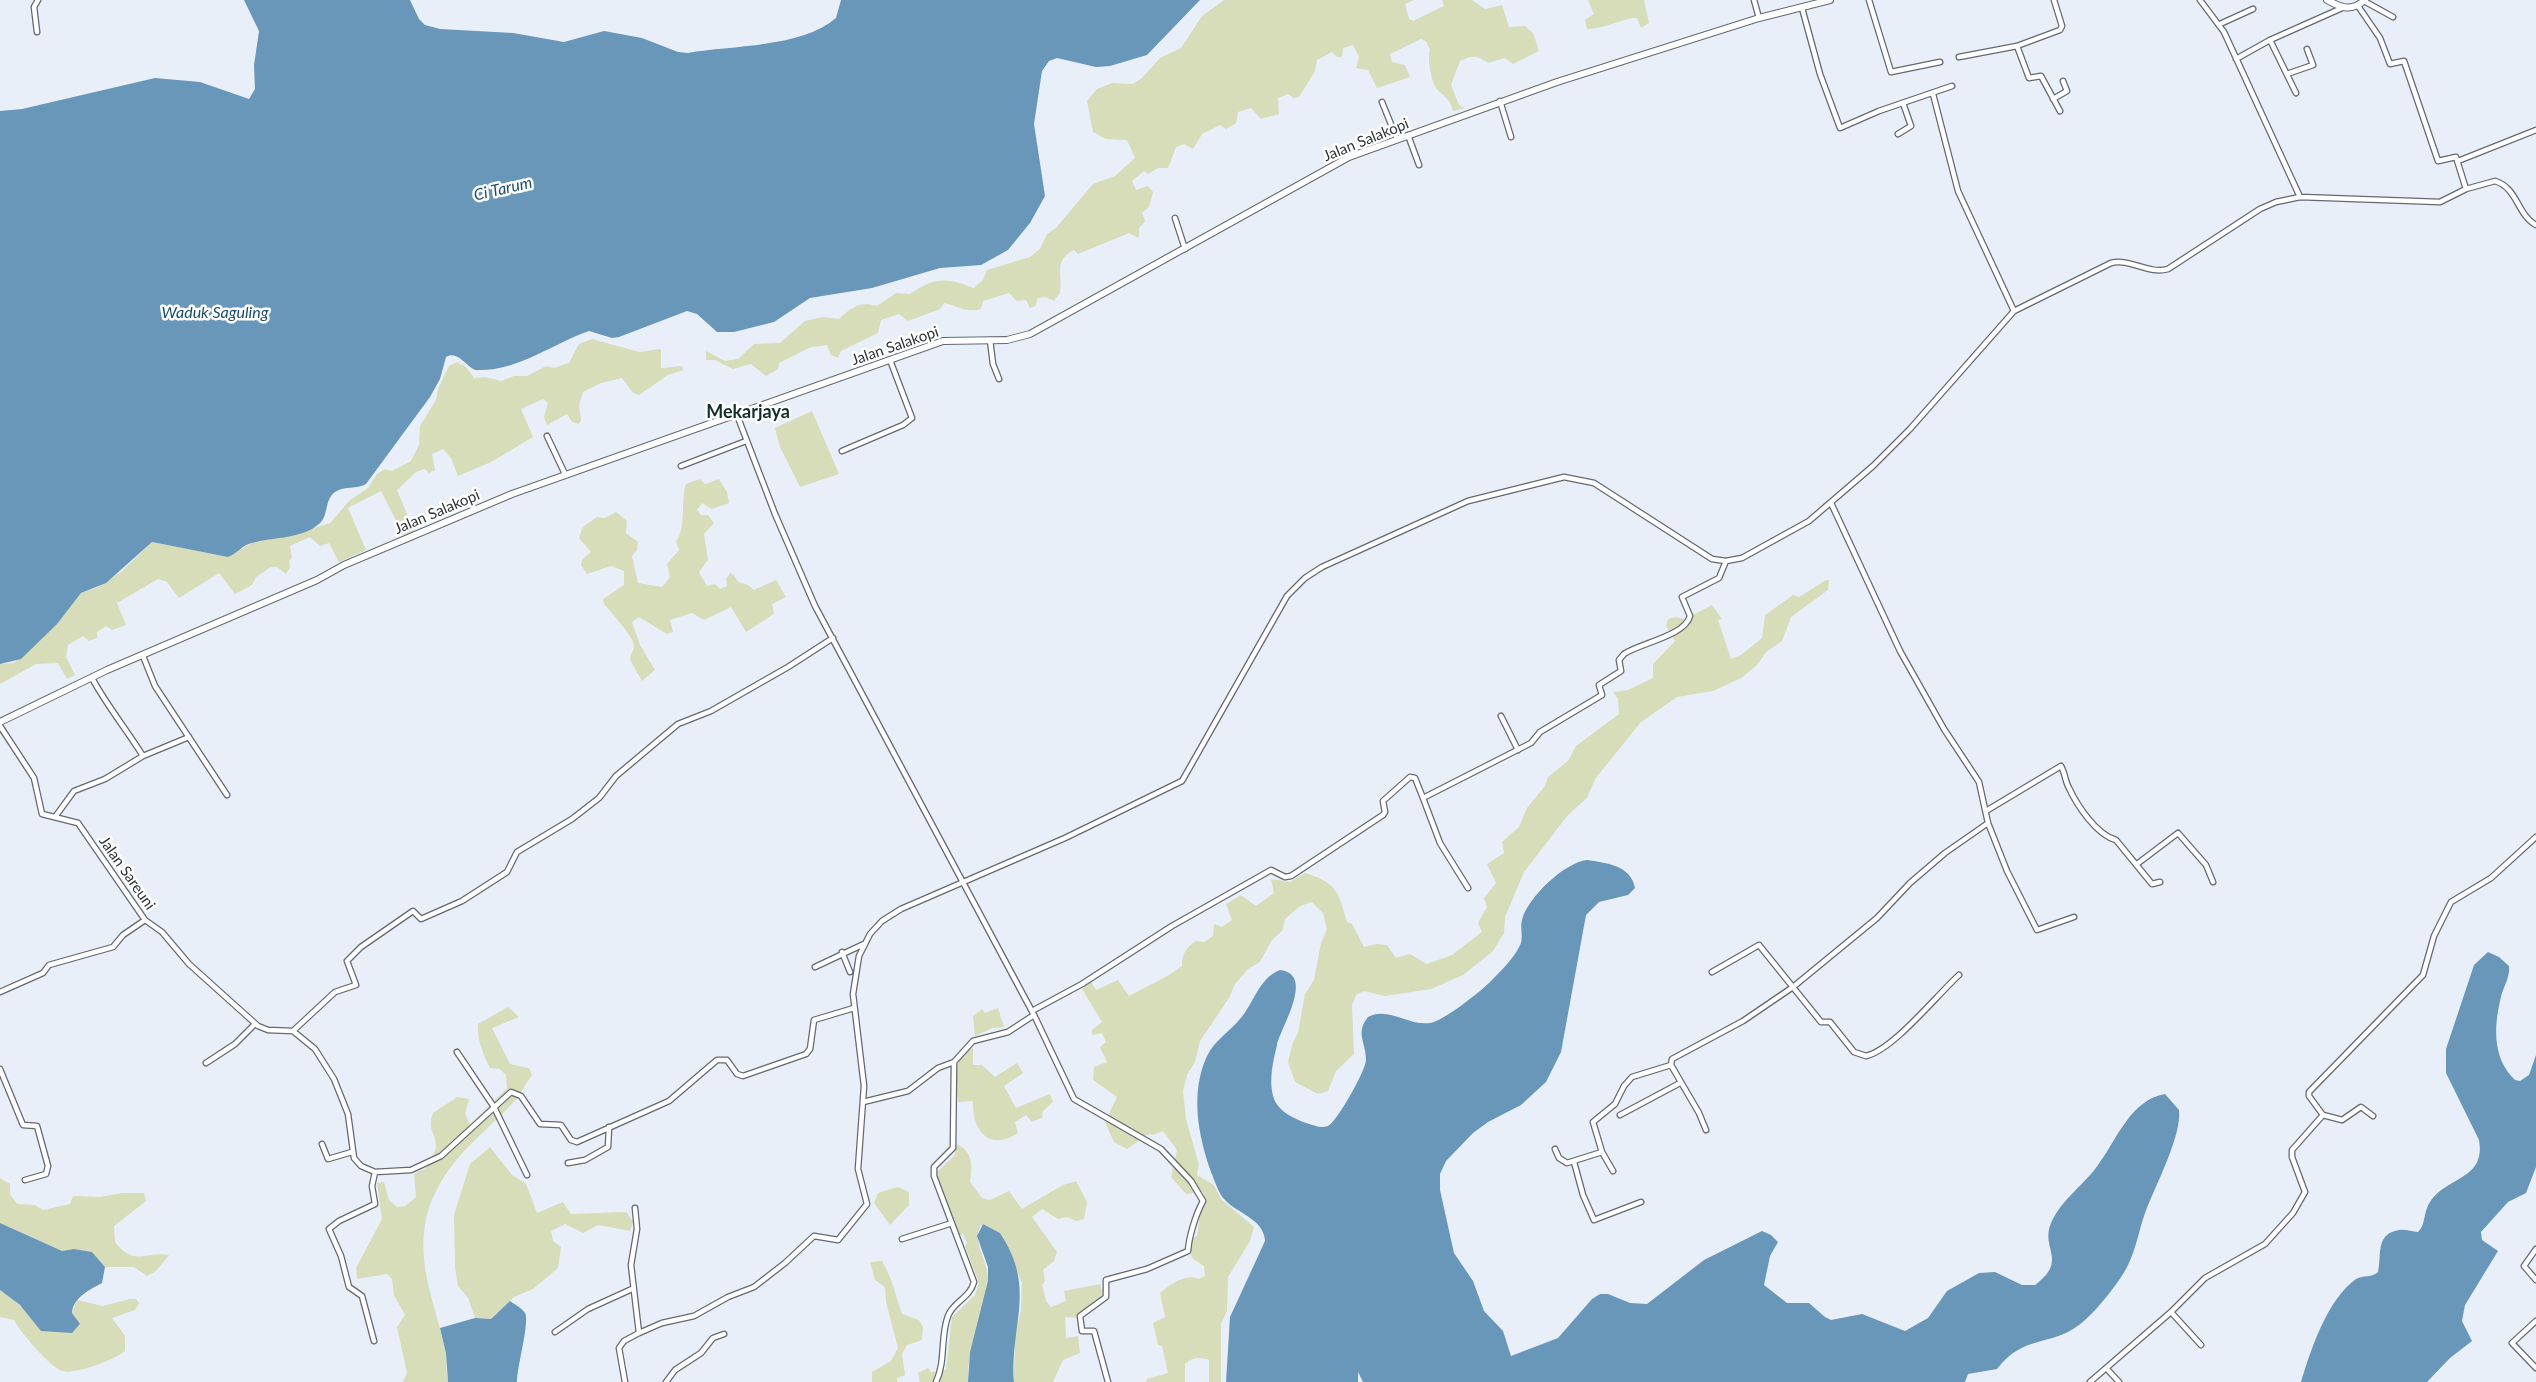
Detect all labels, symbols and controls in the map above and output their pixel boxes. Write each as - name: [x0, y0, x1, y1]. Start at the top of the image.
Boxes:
- street label: Jalan Salakopi: [1320, 115, 1412, 165]
- water label: Ci Tarum: [472, 173, 534, 205]
- water label: Waduk Saguling: [162, 303, 268, 323]
- street label: Jalan Salakopi: [849, 323, 941, 369]
- district label: Mekarjaya: [706, 401, 790, 423]
- street label: Jalan Salakopi: [392, 486, 482, 538]
- street label: Jalan Sareuni: [95, 833, 159, 913]

